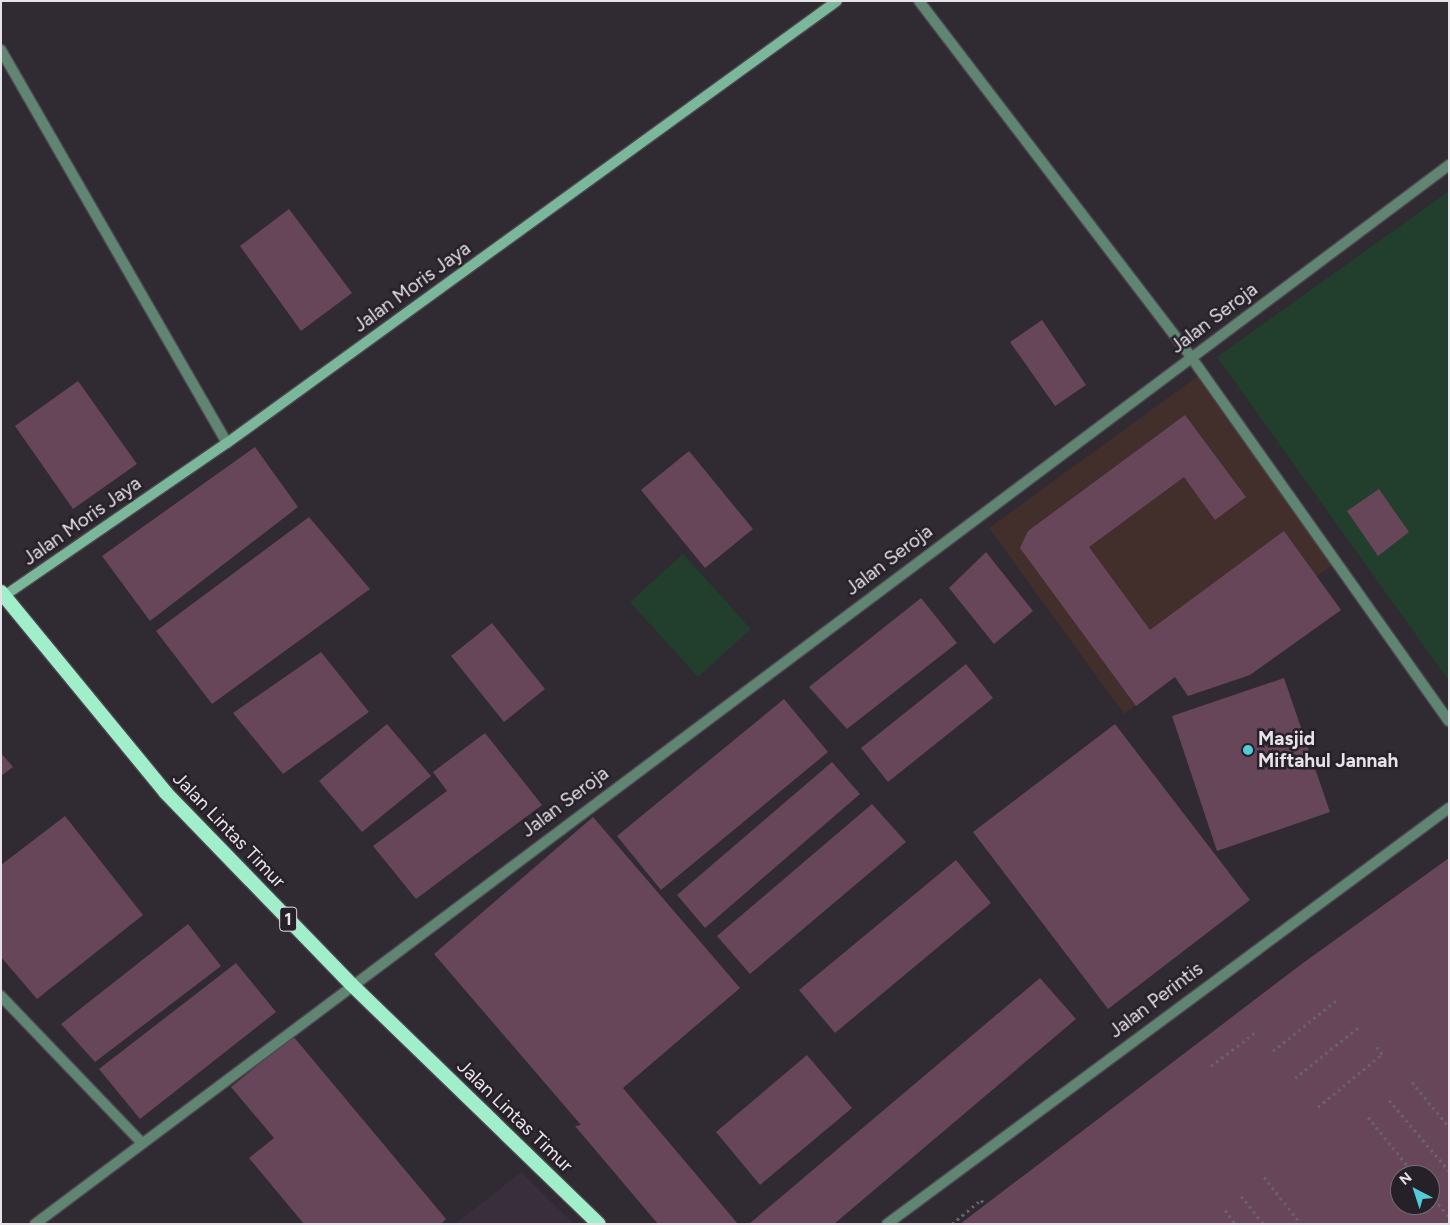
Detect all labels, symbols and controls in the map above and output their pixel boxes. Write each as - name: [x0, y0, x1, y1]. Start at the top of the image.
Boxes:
- street label: Jalan Moris Jaya: [349, 237, 475, 337]
- street label: Jalan Seroja: [1166, 278, 1262, 358]
- street label: Jalan Moris Jaya: [19, 472, 145, 570]
- street label: Jalan Seroja: [841, 520, 937, 600]
- place label: Masjid Miftahul Jannah: [1258, 728, 1398, 772]
- marker: Masjid Miftahul Jannah: [1242, 744, 1254, 756]
- street label: Jalan Seroja: [517, 762, 613, 842]
- street label: Jalan Lintas Timur: [168, 767, 290, 893]
- road number: 1: [278, 904, 298, 934]
- street label: Jalan Perintis: [1105, 957, 1207, 1043]
- street label: Jalan Lintas Timur: [452, 1055, 578, 1177]
- north arrow: [1390, 1165, 1440, 1215]
- text: N: [1396, 1169, 1415, 1189]

